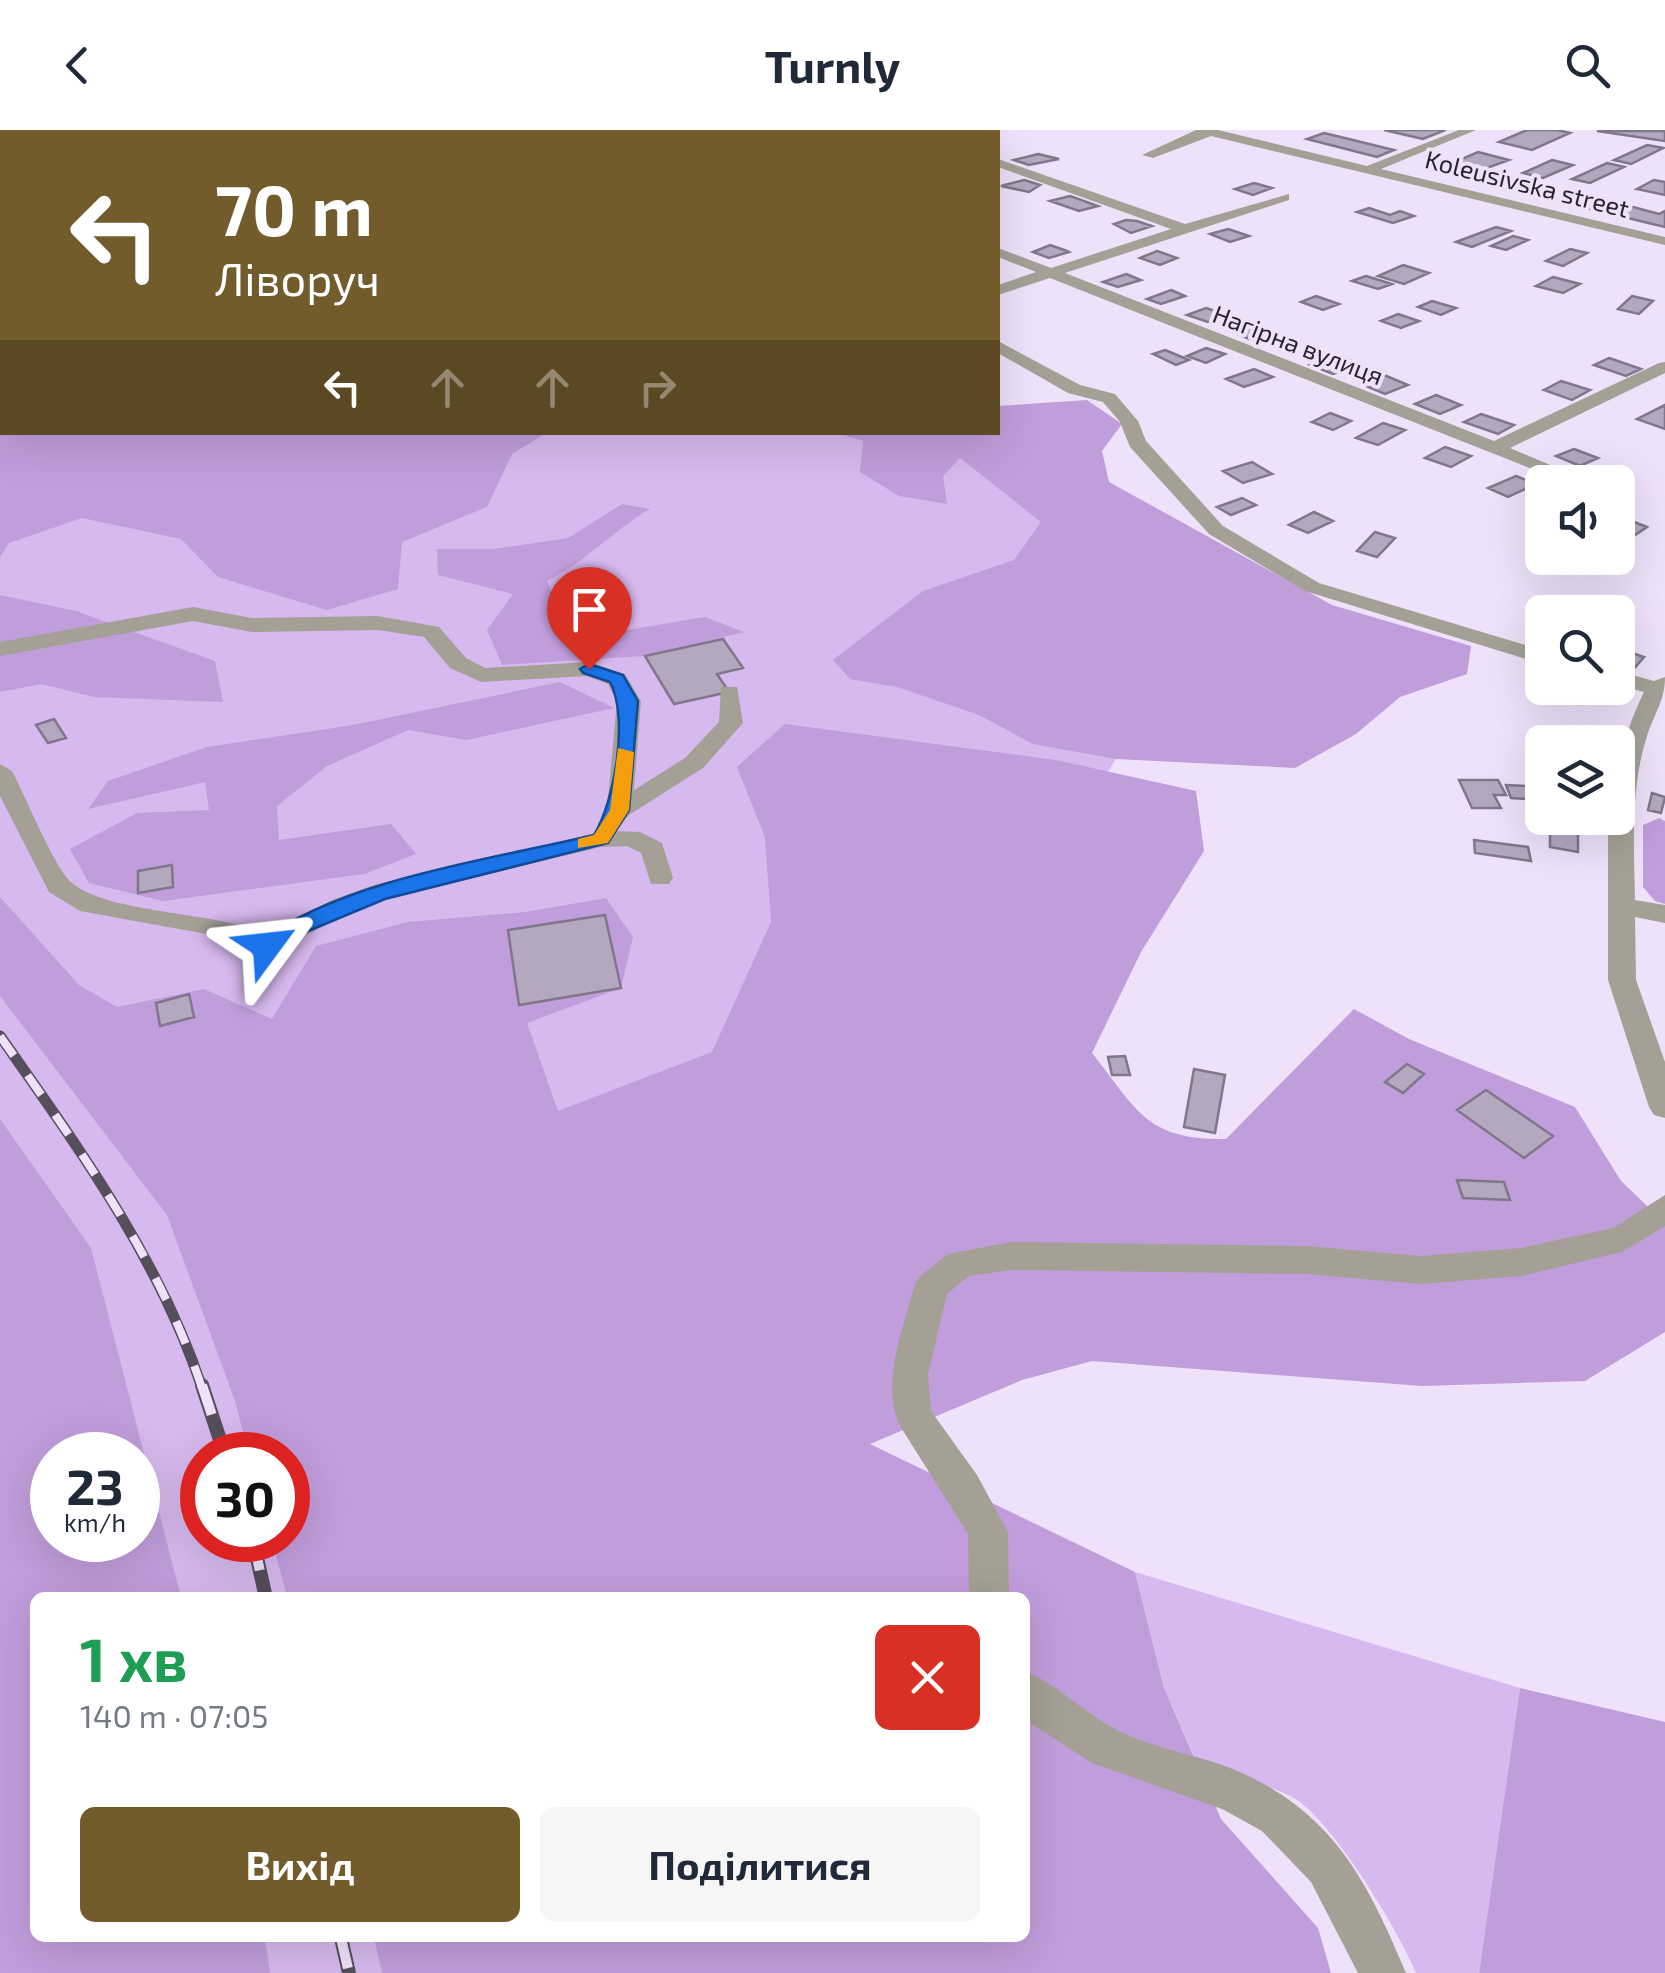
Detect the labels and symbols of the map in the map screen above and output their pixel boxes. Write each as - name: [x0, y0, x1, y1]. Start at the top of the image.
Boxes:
- street label: Koleusivska street: [1422, 143, 1632, 223]
- street label: Нагірна вулиця: [1209, 298, 1388, 391]
- pin: [547, 567, 632, 670]
- position arrow: [215, 894, 319, 998]
- speed limit sign: 30: [180, 1432, 310, 1562]

